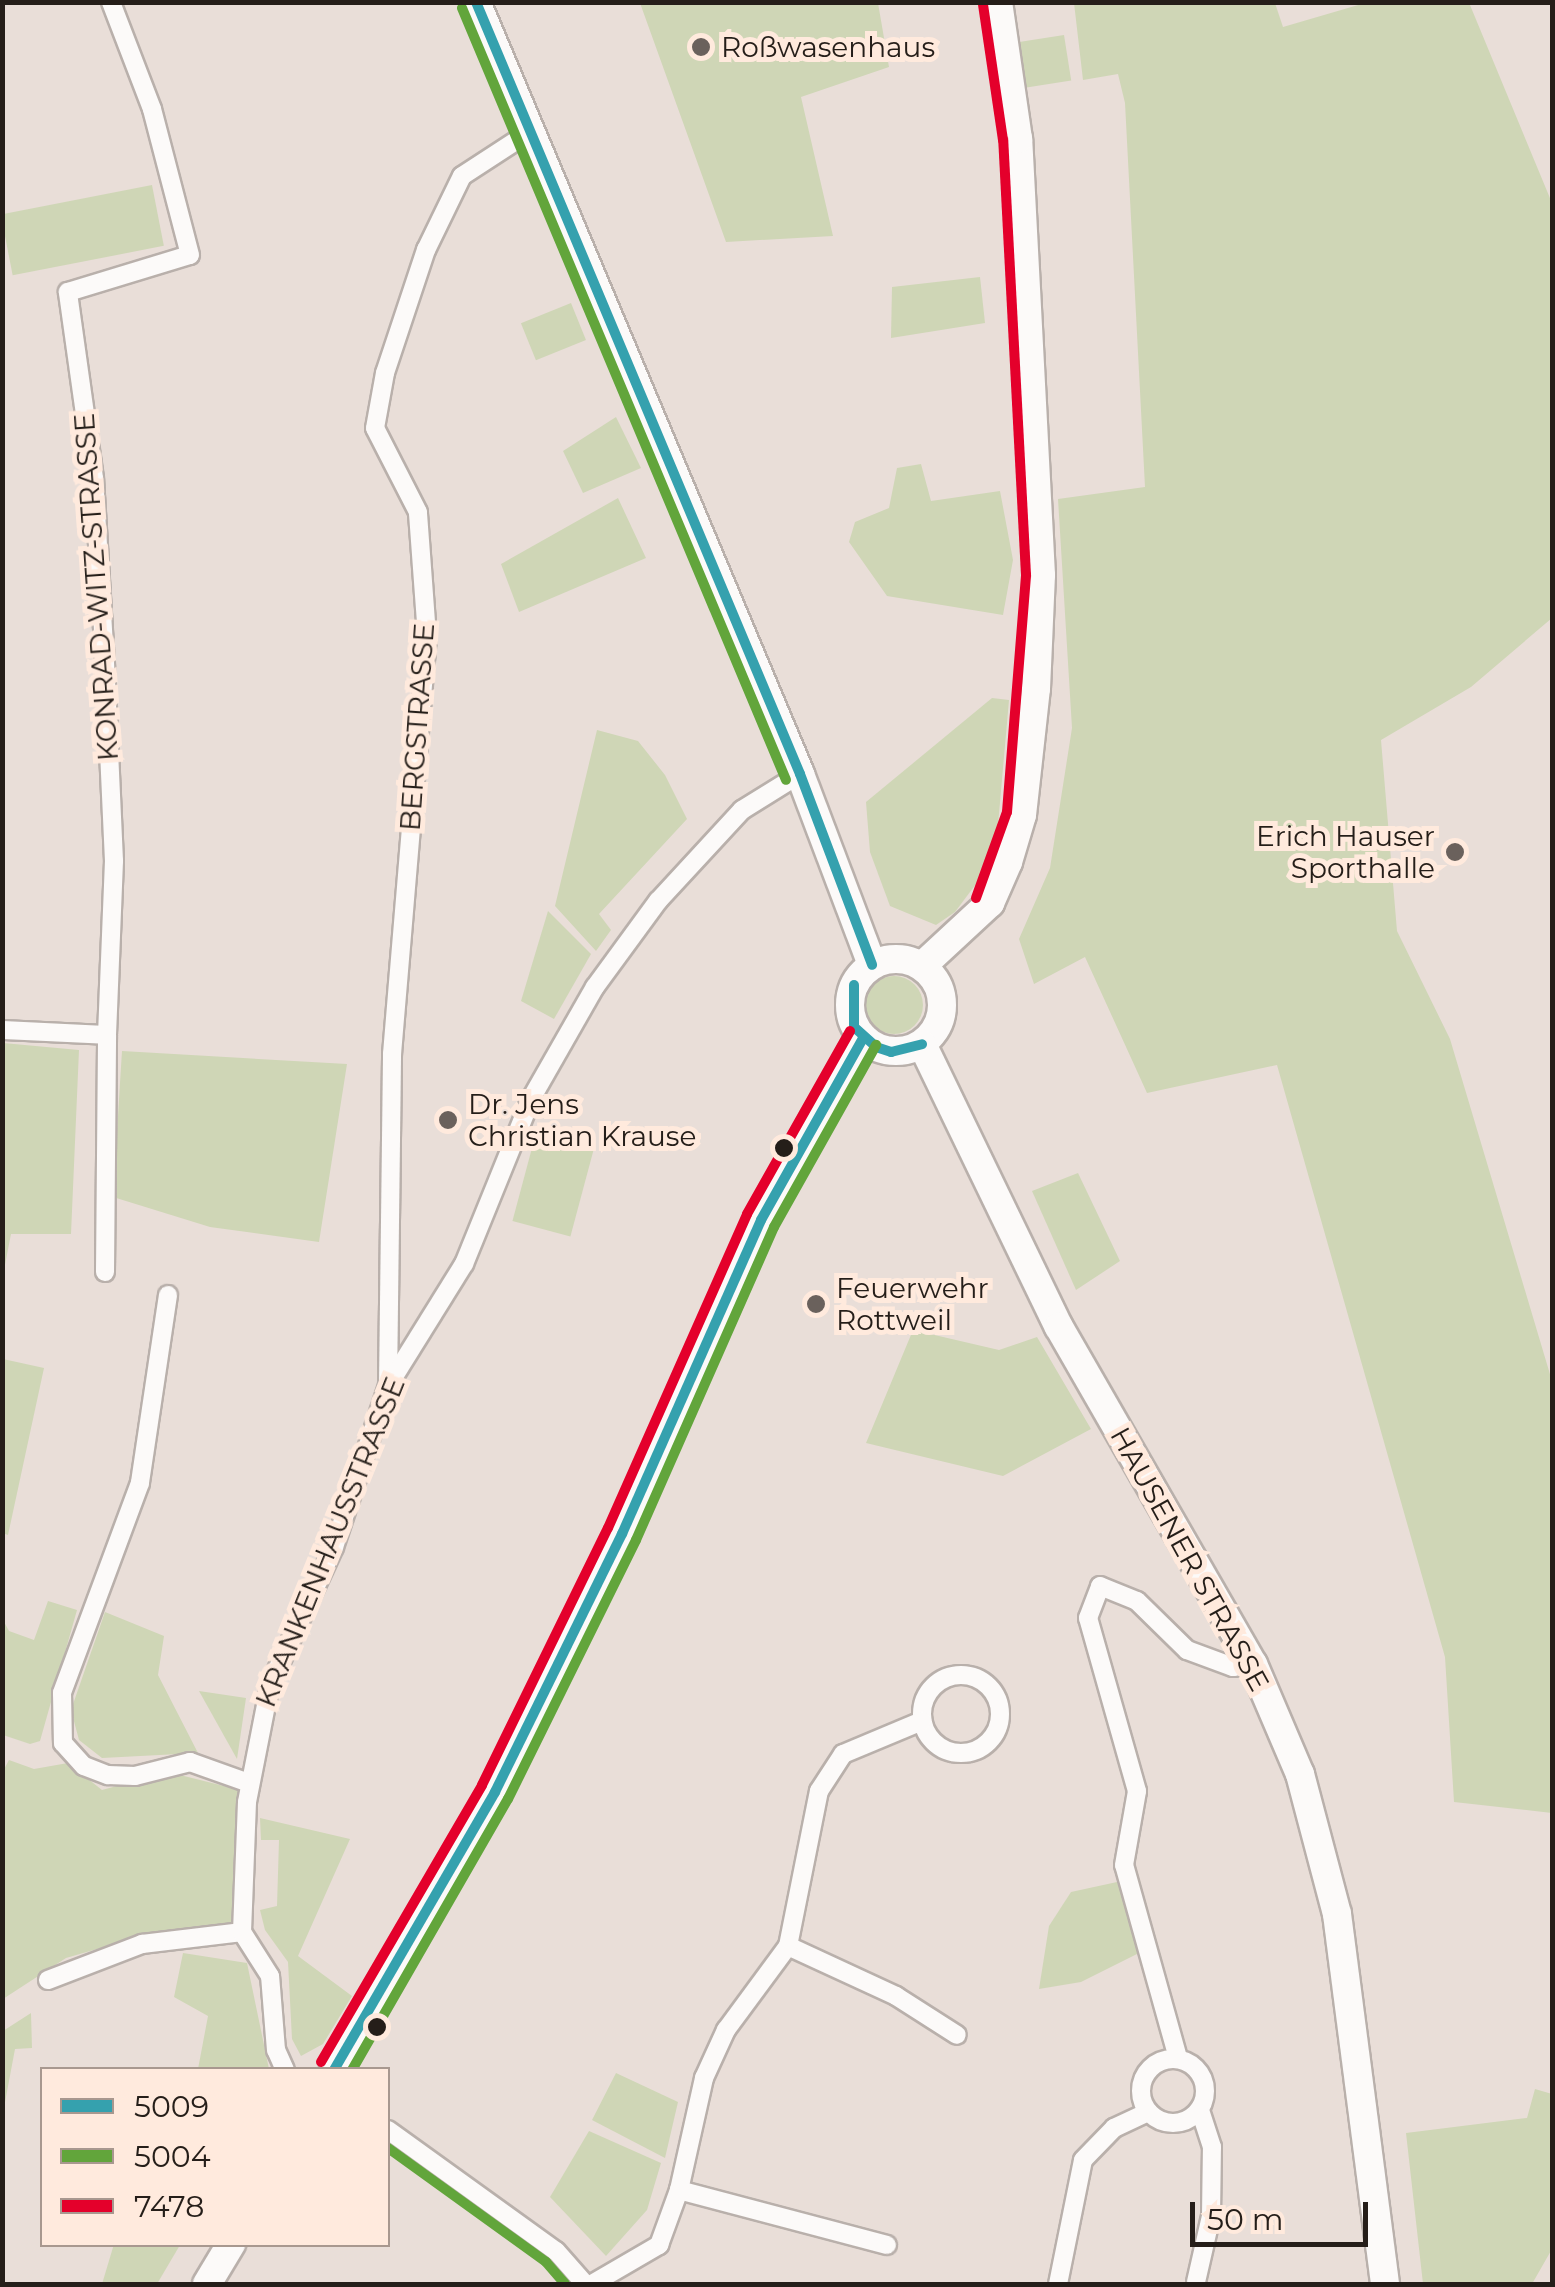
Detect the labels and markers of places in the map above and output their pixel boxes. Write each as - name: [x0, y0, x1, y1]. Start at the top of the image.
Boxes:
- place label: Roßwasenhaus: [721, 30, 935, 64]
- marker: Roßwasenhaus: [690, 36, 712, 58]
- place label: Erich Hauser Sporthalle: [1256, 819, 1435, 885]
- marker: Erich Hauser Sporthalle: [1444, 841, 1466, 863]
- place label: Dr. Jens Christian Krause: [468, 1087, 696, 1153]
- marker: Dr. Jens Christian Krause: [437, 1109, 459, 1131]
- unlabelled marker: [774, 1138, 794, 1158]
- place label: Feuerwehr Rottweil: [836, 1271, 989, 1337]
- marker: Feuerwehr Rottweil: [805, 1293, 827, 1315]
- unlabelled marker: [367, 2017, 387, 2037]

